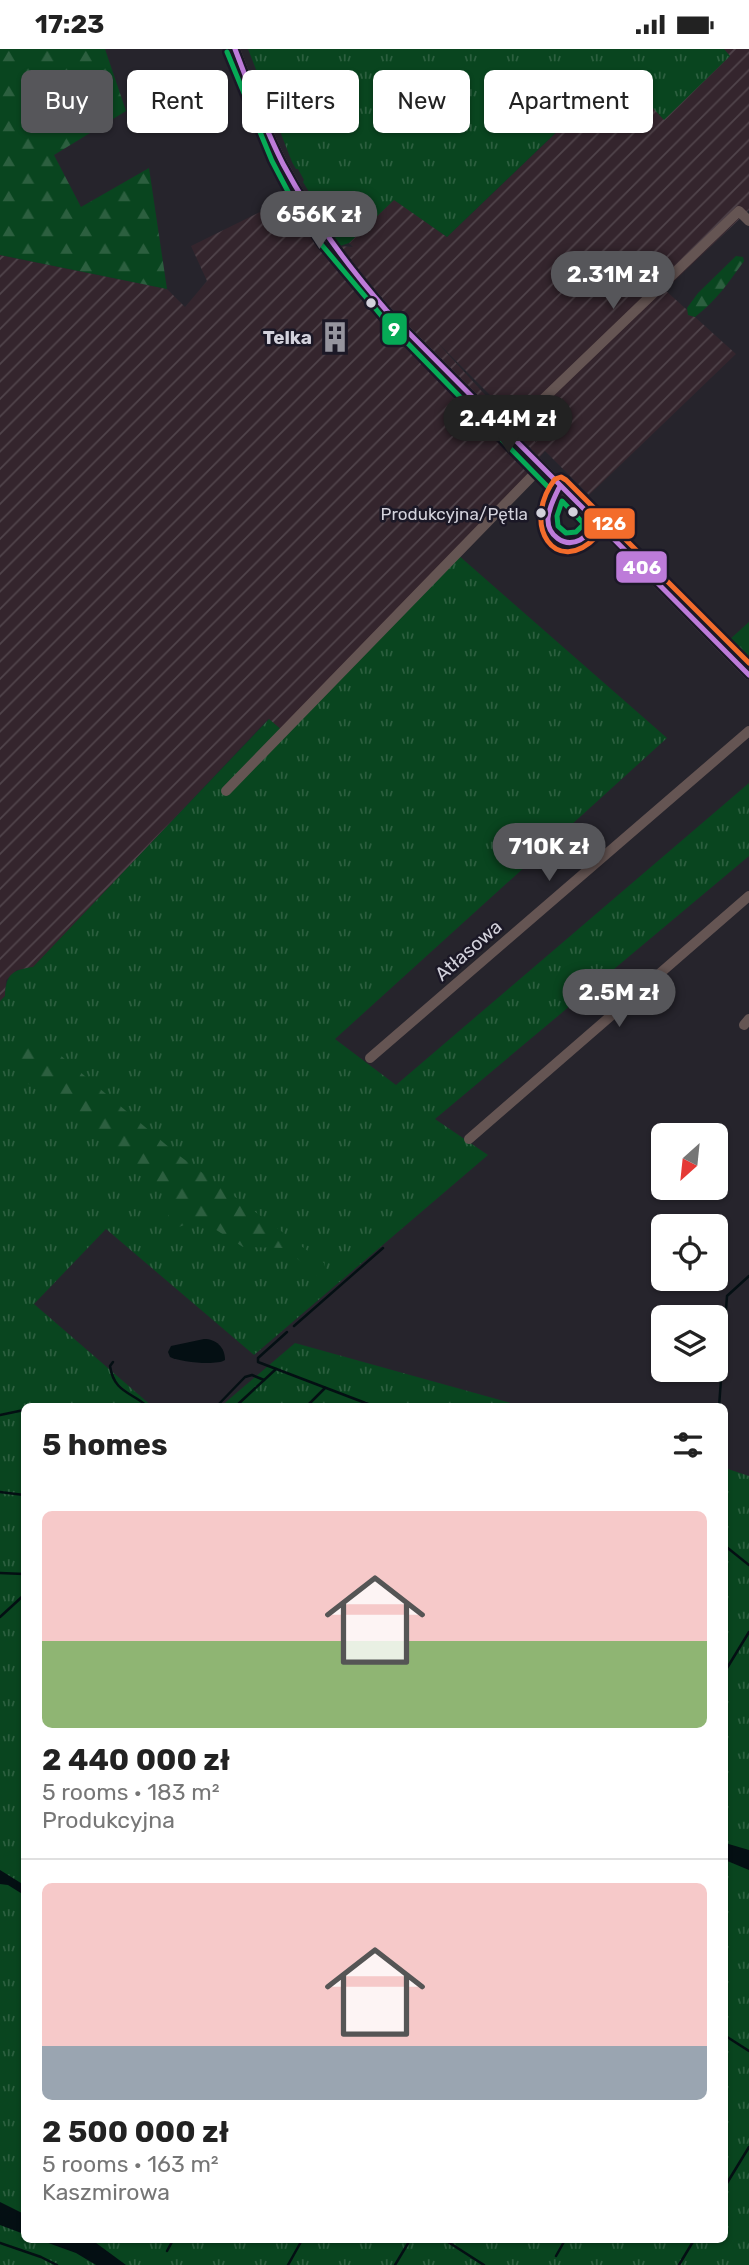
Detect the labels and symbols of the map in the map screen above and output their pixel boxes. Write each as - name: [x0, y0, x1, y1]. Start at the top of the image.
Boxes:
- pin: 656K zł: [254, 191, 384, 251]
- pin: 2.31M zł: [541, 251, 685, 311]
- unlabelled marker: [364, 296, 378, 310]
- line badge: 9: [381, 312, 408, 346]
- text: 9: [388, 318, 400, 341]
- building icon: Telka: [318, 320, 352, 354]
- place label: Telka: [263, 326, 312, 349]
- pin: 2.44M zł: [436, 395, 580, 455]
- place label: Produkcyjna/Pętla: [381, 504, 528, 525]
- unlabelled marker: [566, 505, 580, 519]
- marker: Produkcyjna/Pętla: [534, 506, 548, 520]
- line badge: 126: [583, 507, 636, 540]
- text: 126: [592, 512, 626, 535]
- line badge: 406: [615, 550, 668, 584]
- text: 406: [623, 556, 661, 579]
- pin: 710K zł: [484, 823, 614, 883]
- street label: Atłasowa: [430, 915, 506, 986]
- pin: 2.5M zł: [554, 969, 684, 1029]
- north arrow: [651, 1123, 728, 1201]

